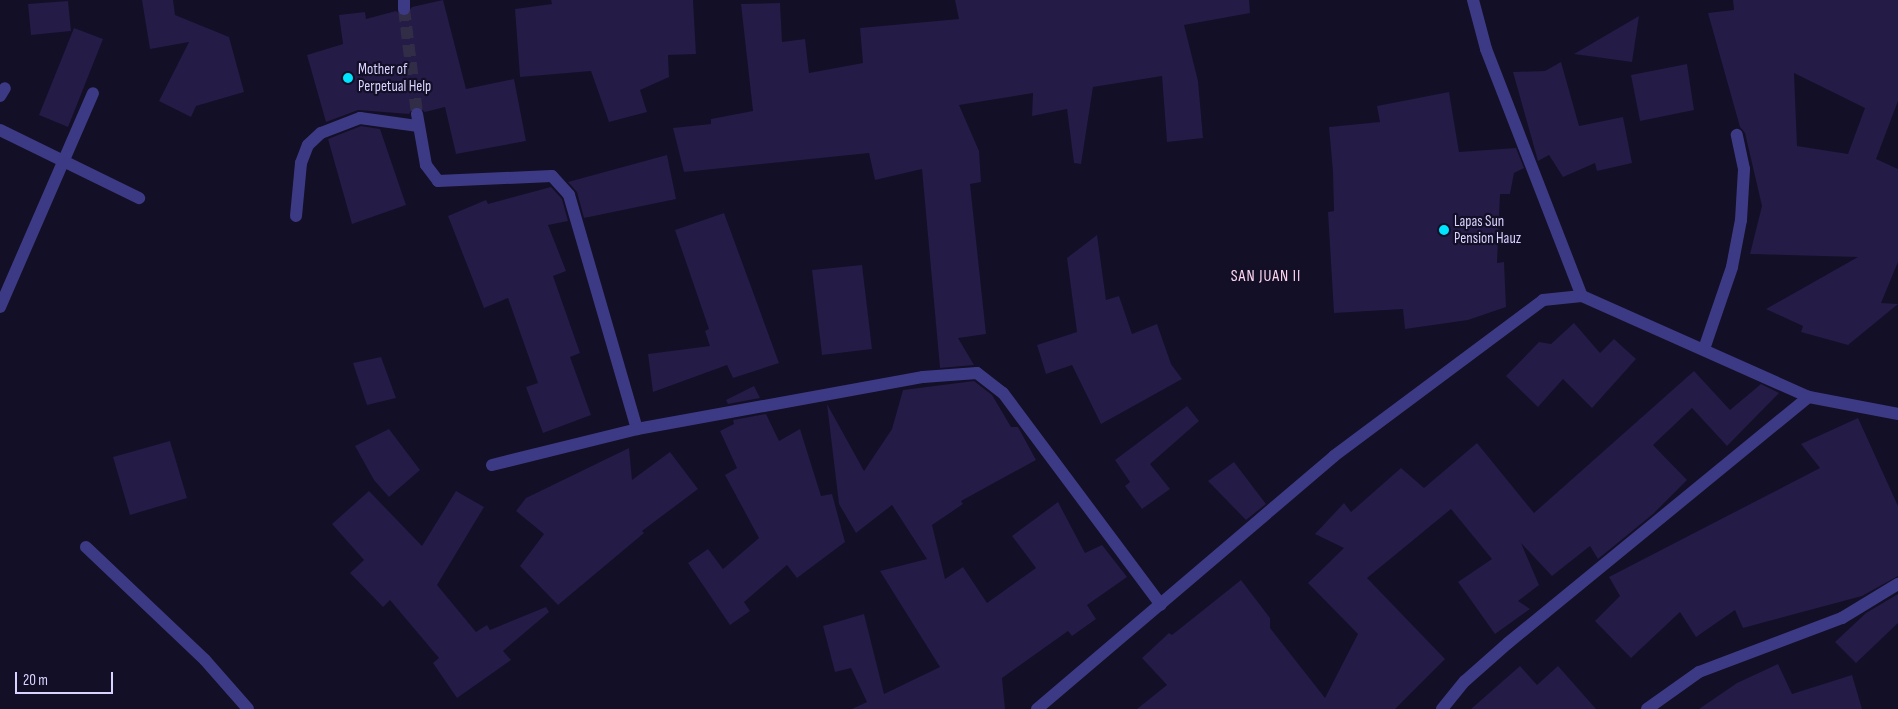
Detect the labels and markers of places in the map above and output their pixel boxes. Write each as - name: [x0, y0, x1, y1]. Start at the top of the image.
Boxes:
- place label: Mother of Perpetual Help: [358, 60, 431, 95]
- marker: Mother of Perpetual Help: [342, 72, 354, 84]
- place label: Lapas Sun Pension Hauz: [1454, 212, 1521, 247]
- marker: Lapas Sun Pension Hauz: [1438, 224, 1450, 236]

